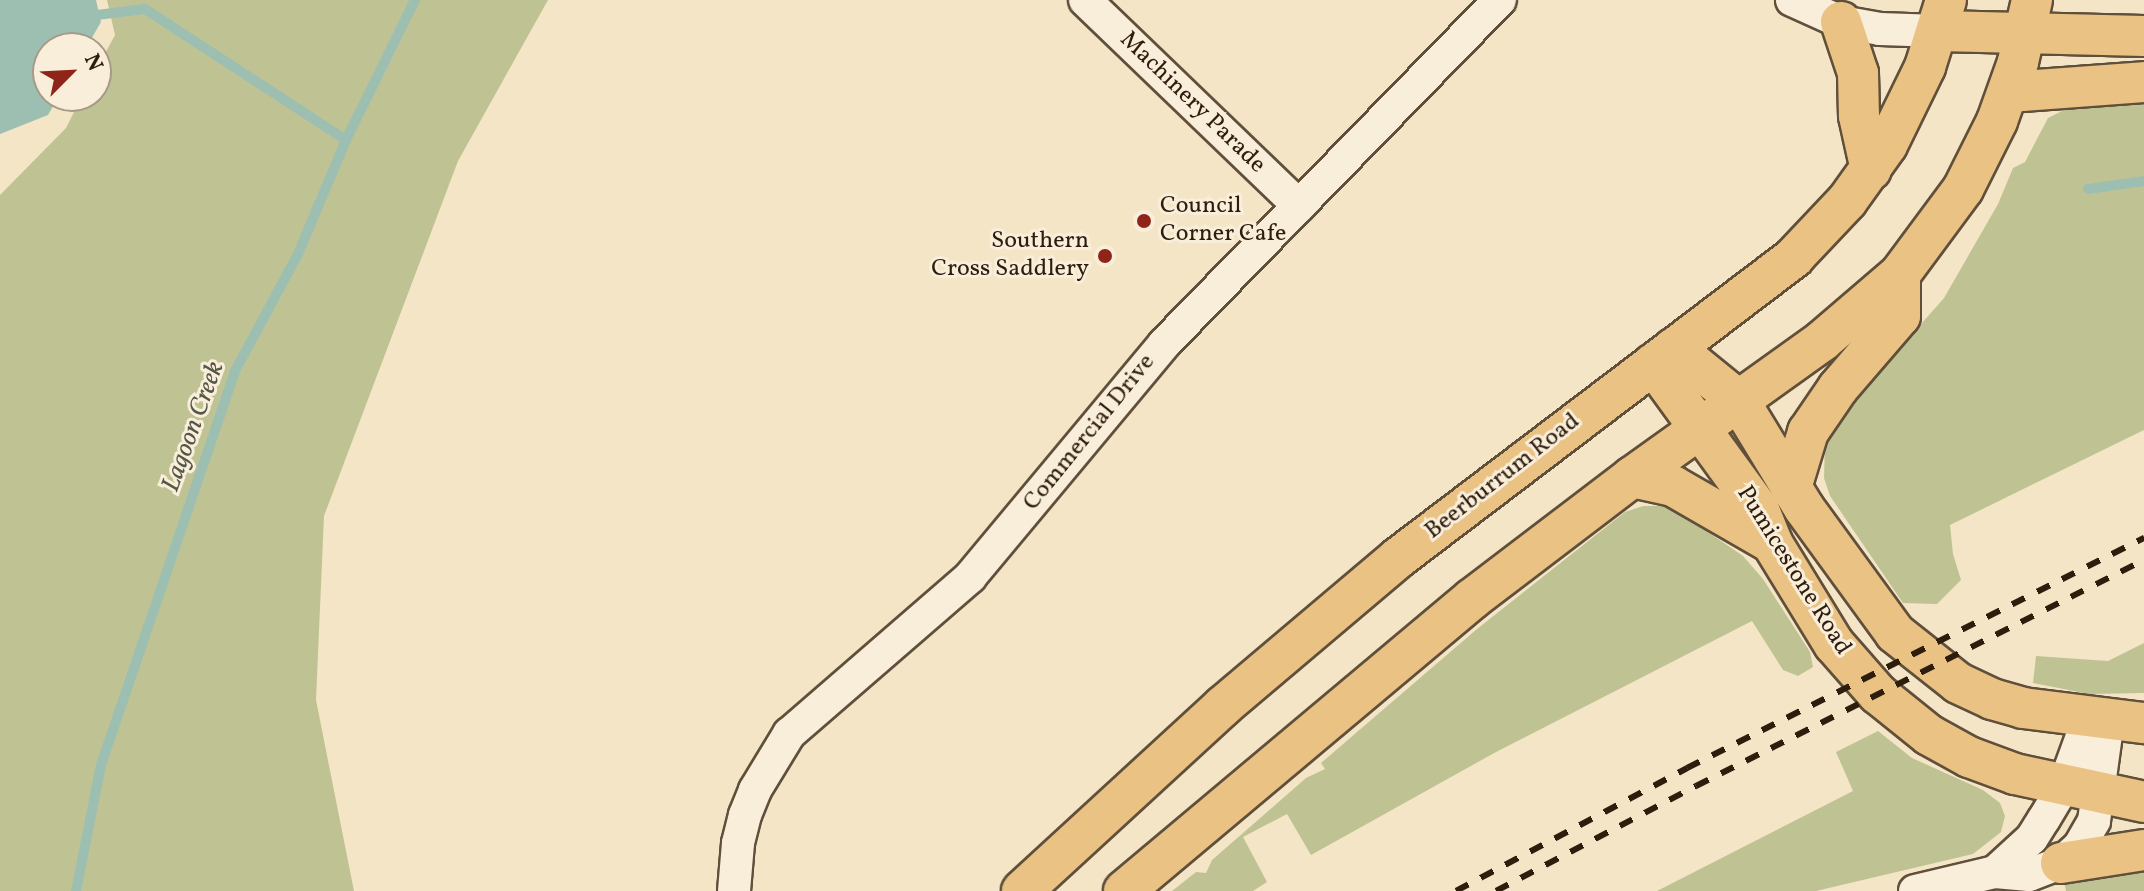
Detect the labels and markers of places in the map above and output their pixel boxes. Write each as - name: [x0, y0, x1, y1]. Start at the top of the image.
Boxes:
- place label: Council Corner Cafe: [1160, 193, 1286, 249]
- marker: Council Corner Cafe: [1135, 212, 1153, 230]
- place label: Southern Cross Saddlery: [931, 228, 1089, 284]
- marker: Southern Cross Saddlery: [1096, 247, 1114, 265]

